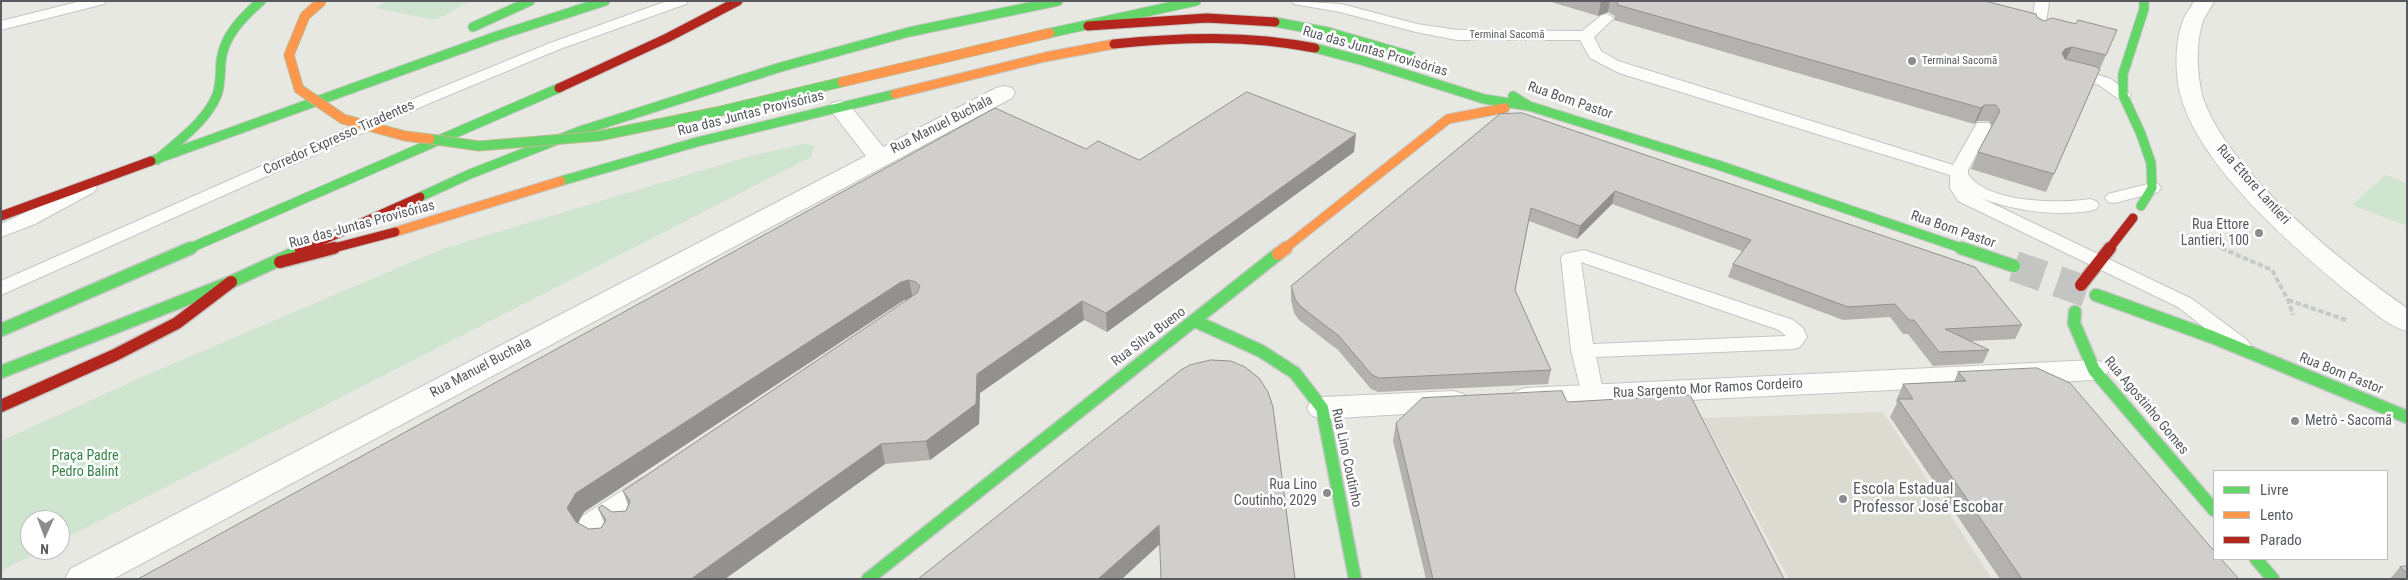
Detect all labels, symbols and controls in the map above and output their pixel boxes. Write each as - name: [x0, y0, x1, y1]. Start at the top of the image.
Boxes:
- street label: Rua das Juntas Provisórias: [1301, 23, 1449, 81]
- street label: Terminal Sacomã: [1469, 28, 1545, 42]
- place label: Terminal Sacomã: [1922, 54, 1997, 68]
- marker: Terminal Sacomã: [1906, 55, 1918, 67]
- street label: Rua Bom Pastor: [1525, 79, 1615, 123]
- street label: Rua das Juntas Provisórias: [676, 88, 826, 140]
- street label: Rua Manuel Buchala: [888, 92, 996, 158]
- street label: Corredor Expresso Tiradentes: [261, 97, 417, 179]
- street label: Rua Ettore Lantieri: [2213, 142, 2293, 228]
- street label: Rua das Juntas Provisórias: [287, 197, 437, 253]
- street label: Rua Bom Pastor: [1908, 208, 1998, 252]
- place label: Rua Ettore Lantieri, 100: [2181, 217, 2249, 250]
- marker: Rua Ettore Lantieri, 100: [2253, 227, 2265, 239]
- street label: Rua Silva Bueno: [1109, 304, 1189, 370]
- street label: Rua Manuel Buchala: [428, 334, 534, 402]
- street label: Rua Bom Pastor: [2297, 350, 2385, 398]
- street label: Rua Agostinho Gomes: [2100, 354, 2192, 458]
- street label: Rua Sargento Mor Ramos Cordeiro: [1613, 376, 1803, 402]
- street label: Rua Lino Coutinho: [1327, 407, 1365, 509]
- place label: Metrô - Sacomã: [2305, 413, 2392, 429]
- marker: Metrô - Sacomã: [2289, 415, 2301, 427]
- park label: Praça Padre Pedro Balint: [51, 448, 119, 481]
- legend: [2213, 470, 2388, 560]
- place label: Rua Lino Coutinho, 2029: [1234, 477, 1317, 510]
- place label: Escola Estadual Professor José Escobar: [1853, 480, 2004, 518]
- text: Livre: [2260, 481, 2288, 499]
- marker: Rua Lino Coutinho, 2029: [1321, 487, 1333, 499]
- marker: Escola Estadual Professor José Escobar: [1837, 493, 1849, 505]
- text: Lento: [2260, 506, 2293, 524]
- north arrow: [20, 510, 70, 560]
- text: Parado: [2260, 531, 2302, 549]
- text: N: [40, 541, 49, 557]

